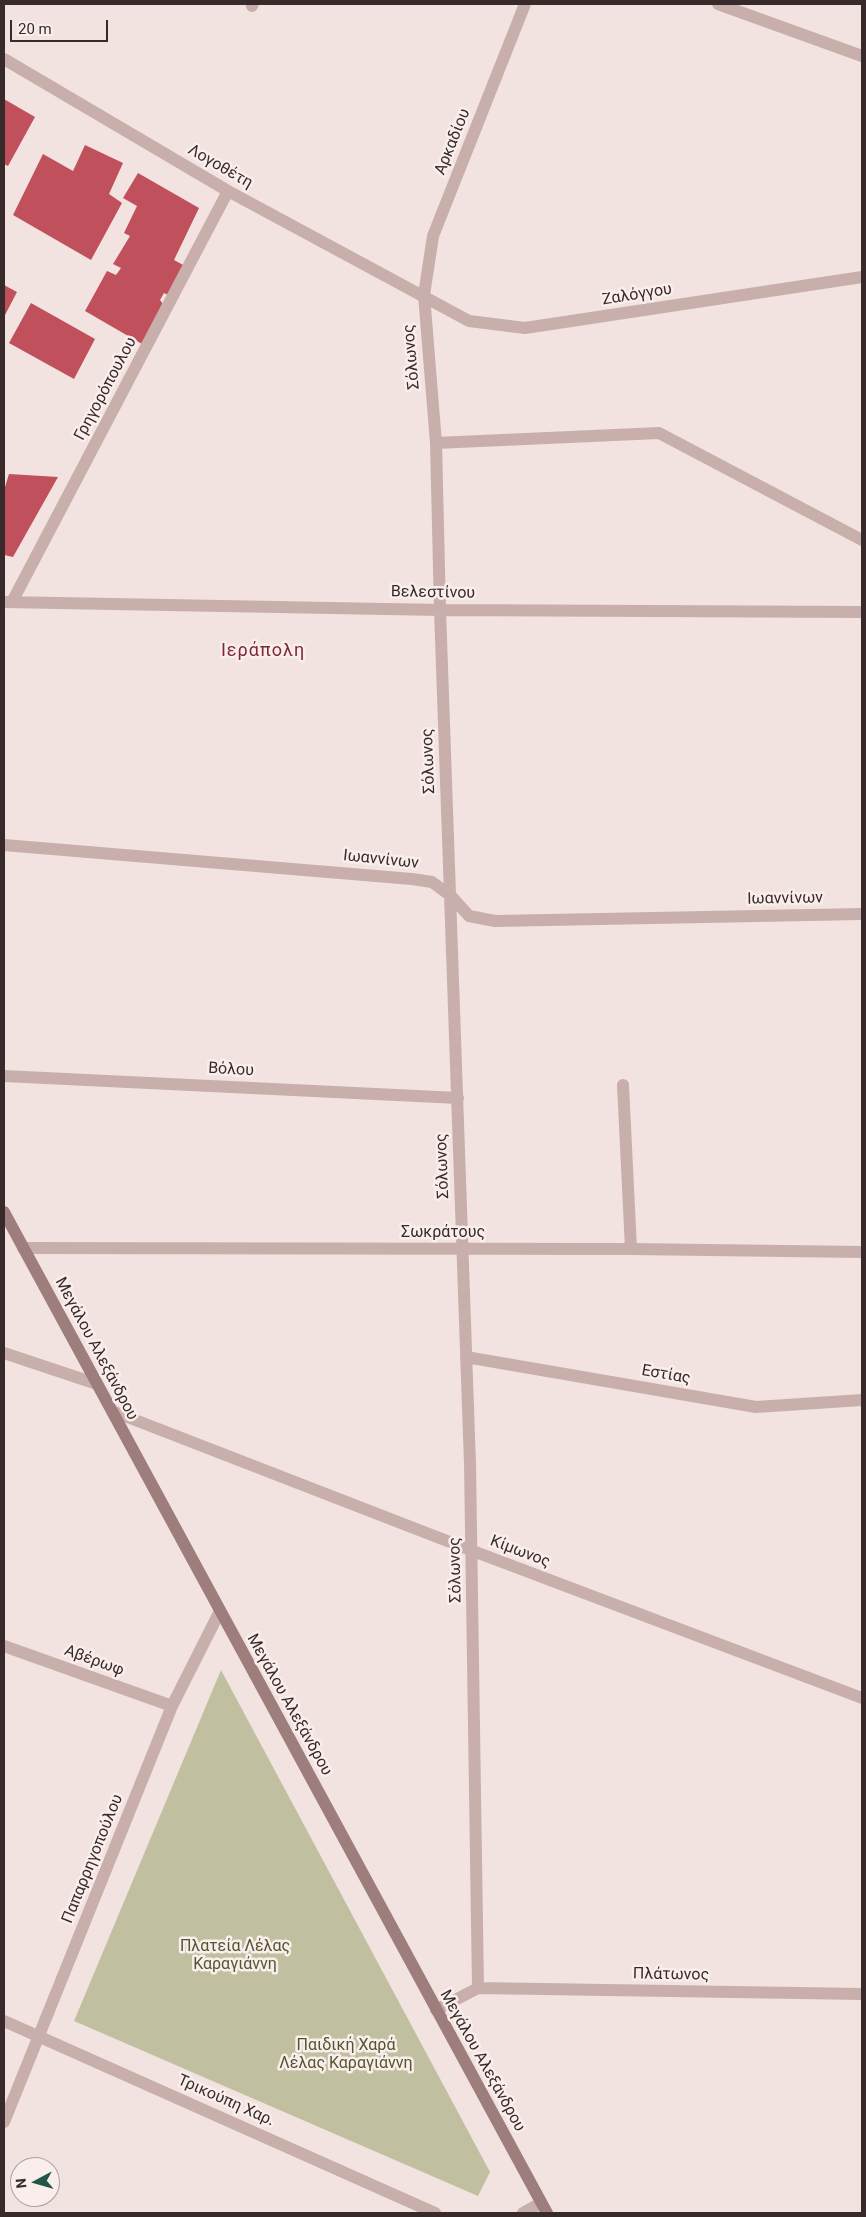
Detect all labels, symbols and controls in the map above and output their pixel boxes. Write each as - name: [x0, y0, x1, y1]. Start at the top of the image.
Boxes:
- scale bar: [12, 10, 110, 42]
- text: 20 m: [18, 20, 52, 38]
- street label: Αρκαδίου: [431, 106, 475, 178]
- street label: Λογοθέτη: [184, 141, 256, 193]
- street label: Ζαλόγγου: [601, 280, 673, 310]
- street label: Σόλωνος: [400, 323, 424, 391]
- street label: Γρηγορόπουλου: [71, 334, 141, 444]
- street label: Βελεστίνου: [391, 583, 475, 603]
- district label: Ιεράπολη: [220, 640, 306, 662]
- street label: Σόλωνος: [418, 728, 440, 794]
- street label: Ιωαννίνων: [342, 846, 420, 874]
- street label: Ιωαννίνων: [747, 889, 823, 909]
- street label: Βόλου: [208, 1059, 254, 1081]
- street label: Σόλωνος: [432, 1133, 454, 1199]
- street label: Σωκράτους: [401, 1223, 485, 1243]
- street label: Μεγάλου Αλεξάνδρου: [50, 1274, 142, 1424]
- street label: Εστίας: [640, 1361, 692, 1389]
- street label: Κίμωνος: [487, 1532, 553, 1572]
- street label: Σόλωνος: [446, 1537, 466, 1603]
- street label: Μεγάλου Αλεξάνδρου: [242, 1631, 336, 1779]
- street label: Αβέρωφ: [62, 1641, 126, 1681]
- street label: Παπαρρηγοπούλου: [58, 1792, 128, 1926]
- park label: Πλατεία Λέλας Καραγιάννη: [180, 1937, 290, 1975]
- street label: Πλάτωνος: [633, 1965, 709, 1985]
- street label: Μεγάλου Αλεξάνδρου: [435, 1987, 529, 2135]
- park label: Παιδική Χαρά Λέλας Καραγιάννη: [279, 2036, 413, 2074]
- street label: Τρικούπη Χαρ.: [175, 2071, 277, 2131]
- north arrow: [10, 2157, 60, 2207]
- text: N: [13, 2178, 30, 2189]

